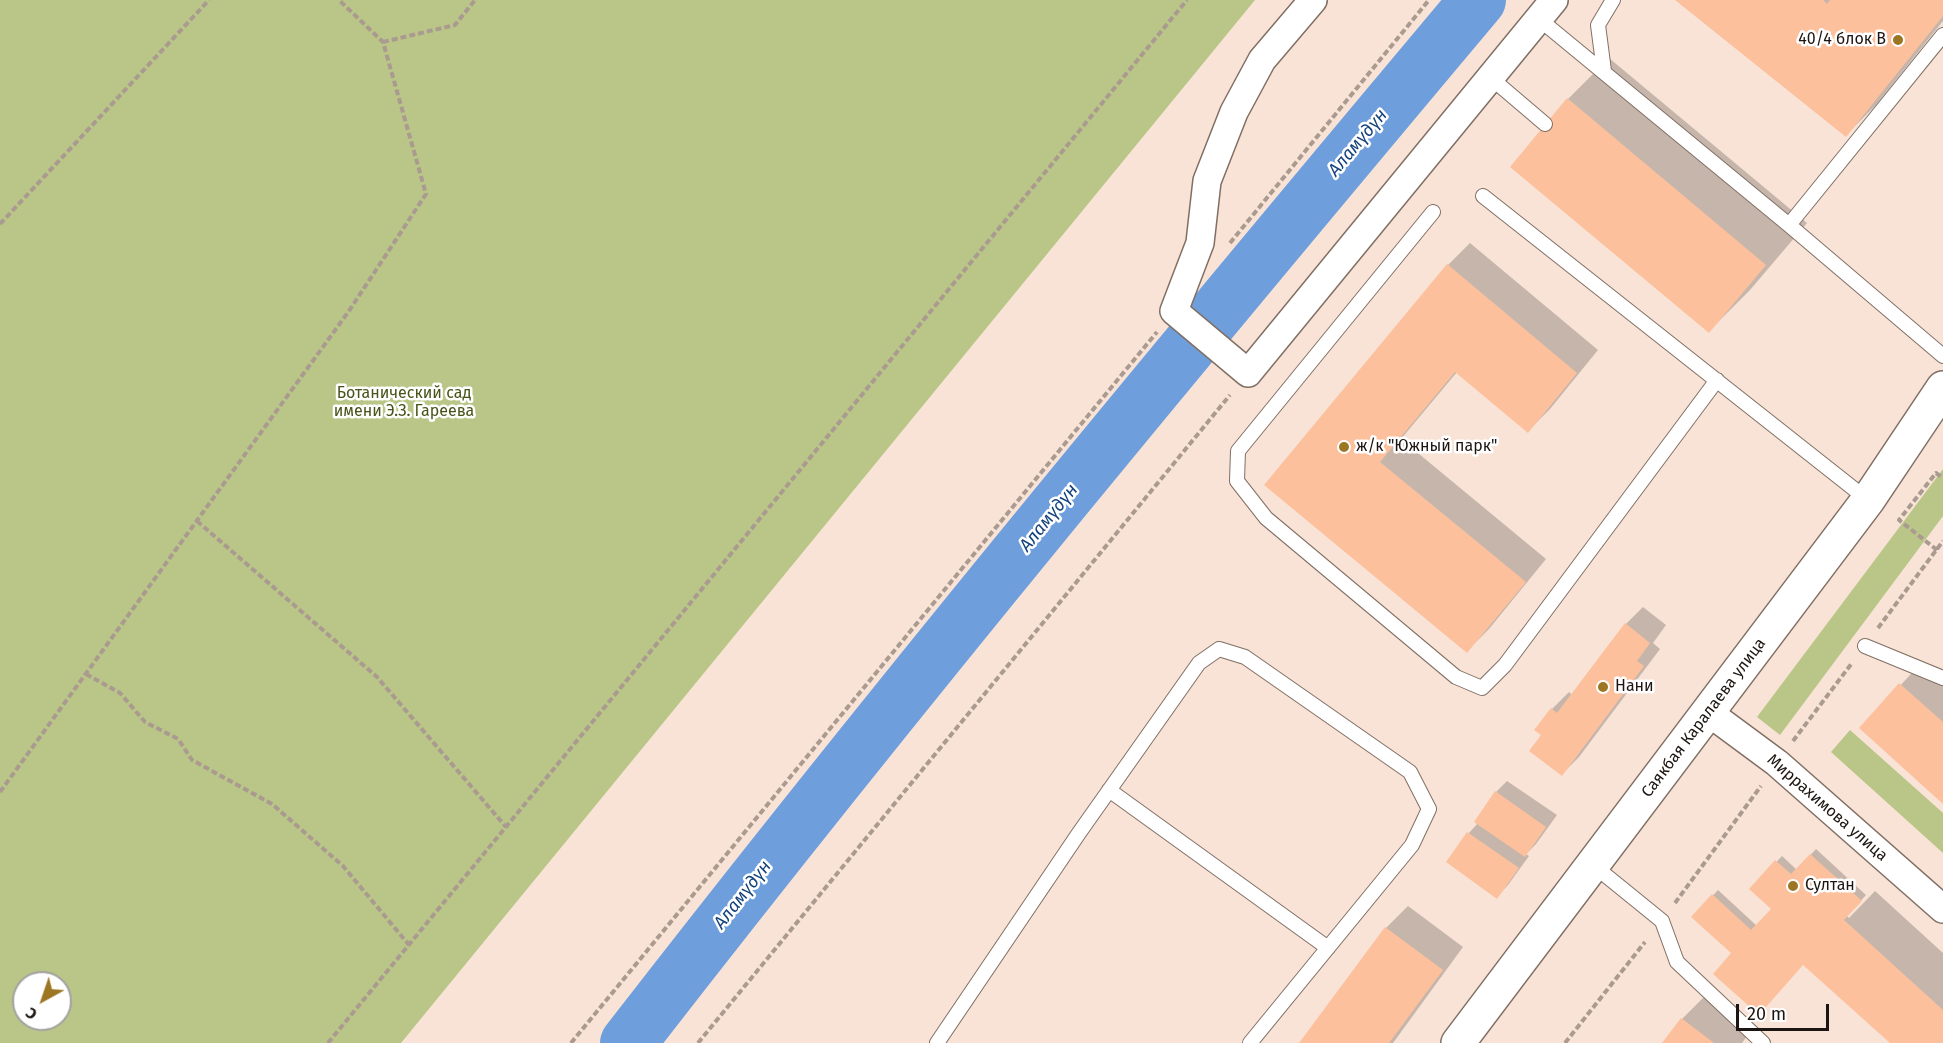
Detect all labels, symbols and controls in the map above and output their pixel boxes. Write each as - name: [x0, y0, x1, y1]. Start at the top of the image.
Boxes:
- place label: 40/4 блок В: [1798, 30, 1886, 50]
- marker: 40/4 блок В: [1891, 33, 1905, 47]
- water label: Аламүдүн: [1324, 105, 1392, 181]
- park label: Ботанический сад имени Э.З. Гареева: [334, 384, 474, 422]
- place label: ж/к "Южный парк": [1356, 437, 1497, 457]
- marker: ж/к "Южный парк": [1337, 440, 1351, 454]
- water label: Аламүдүн: [1015, 480, 1083, 556]
- street label: Саякбая Каралаева улица: [1638, 635, 1770, 801]
- place label: Нани: [1615, 677, 1654, 697]
- marker: Нани: [1596, 680, 1610, 694]
- street label: Миррахимова улица: [1763, 750, 1891, 866]
- water label: Аламүдүн: [710, 857, 776, 933]
- place label: Султан: [1805, 876, 1855, 896]
- marker: Султан: [1786, 879, 1800, 893]
- north arrow: [12, 971, 72, 1031]
- scale bar: [1739, 992, 1832, 1030]
- text: С: [22, 1003, 41, 1024]
- text: 20 m: [1747, 1003, 1786, 1025]

